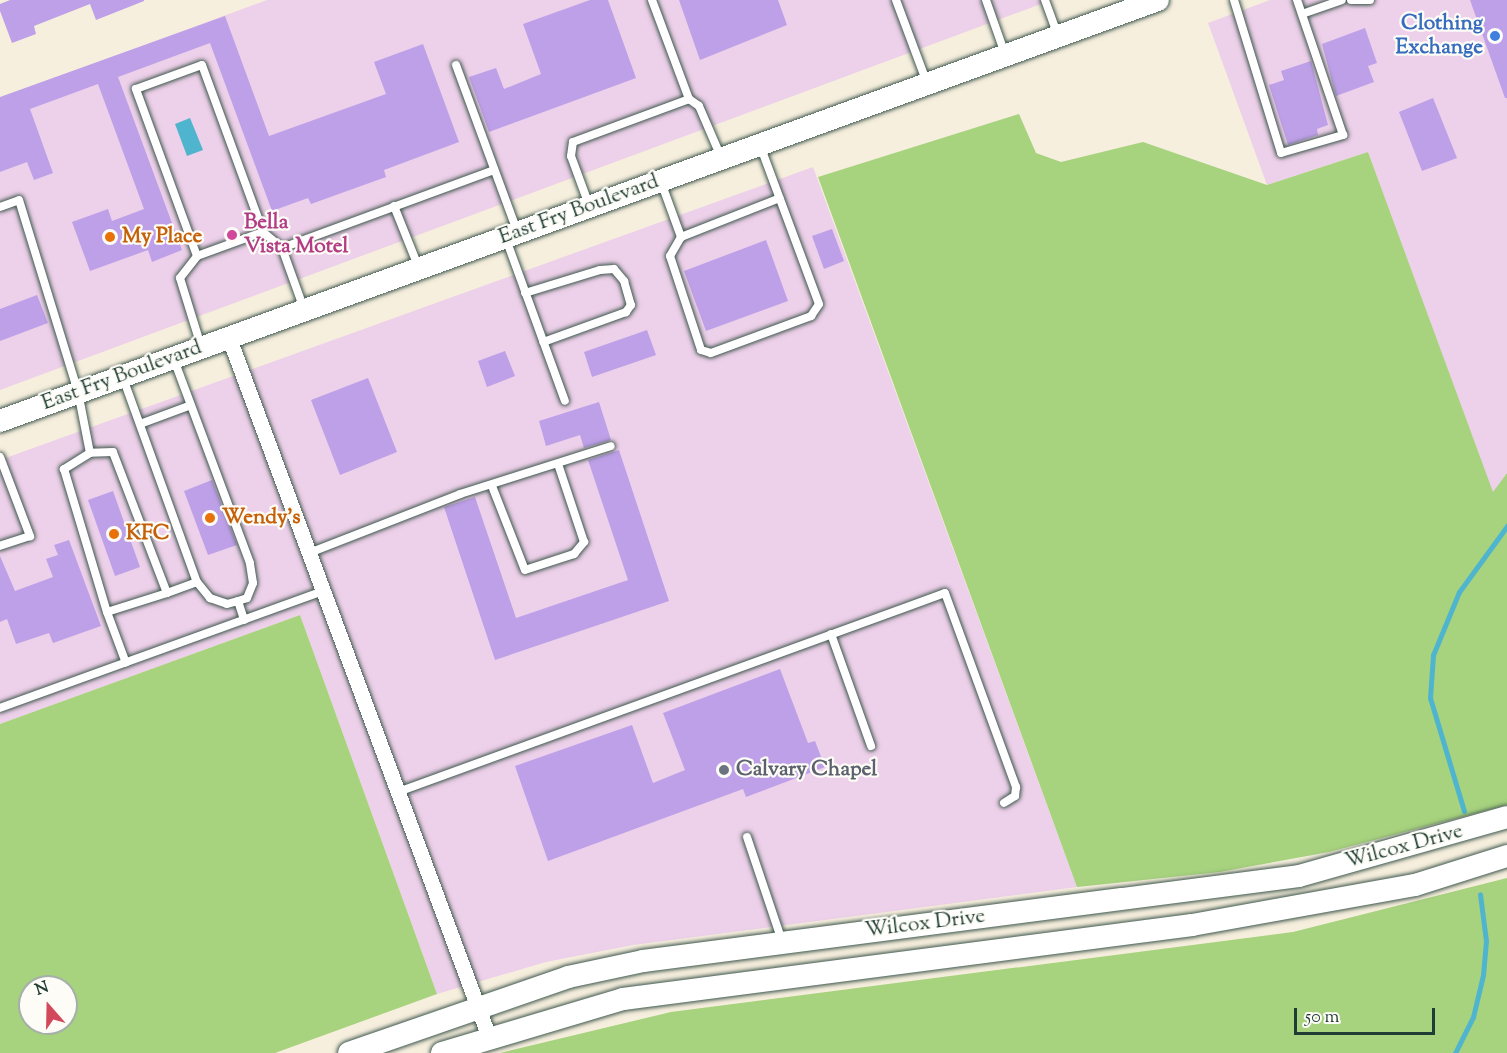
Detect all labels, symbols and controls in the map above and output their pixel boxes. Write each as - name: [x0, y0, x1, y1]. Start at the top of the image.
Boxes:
- place label: Clothing Exchange: [1395, 11, 1483, 61]
- marker: Clothing Exchange: [1488, 29, 1502, 43]
- street label: East Fry Boulevard: [496, 169, 662, 251]
- place label: Bella Vista Motel: [244, 210, 348, 260]
- place label: My Place: [122, 224, 202, 250]
- marker: Bella Vista Motel: [225, 228, 239, 242]
- marker: My Place: [103, 230, 117, 244]
- street label: East Fry Boulevard: [39, 335, 205, 417]
- place label: Wendy's: [222, 505, 301, 531]
- marker: Wendy's: [203, 511, 217, 525]
- place label: KFC: [126, 521, 170, 547]
- marker: KFC: [107, 527, 121, 541]
- place label: Calvary Chapel: [736, 757, 877, 783]
- marker: Calvary Chapel: [717, 763, 731, 777]
- street label: Wilcox Drive: [1342, 819, 1466, 875]
- street label: Wilcox Drive: [863, 904, 987, 944]
- north arrow: [18, 975, 78, 1035]
- text: N: [32, 977, 52, 1002]
- scale bar: [1297, 996, 1438, 1034]
- text: 50 m: [1305, 1005, 1339, 1031]

